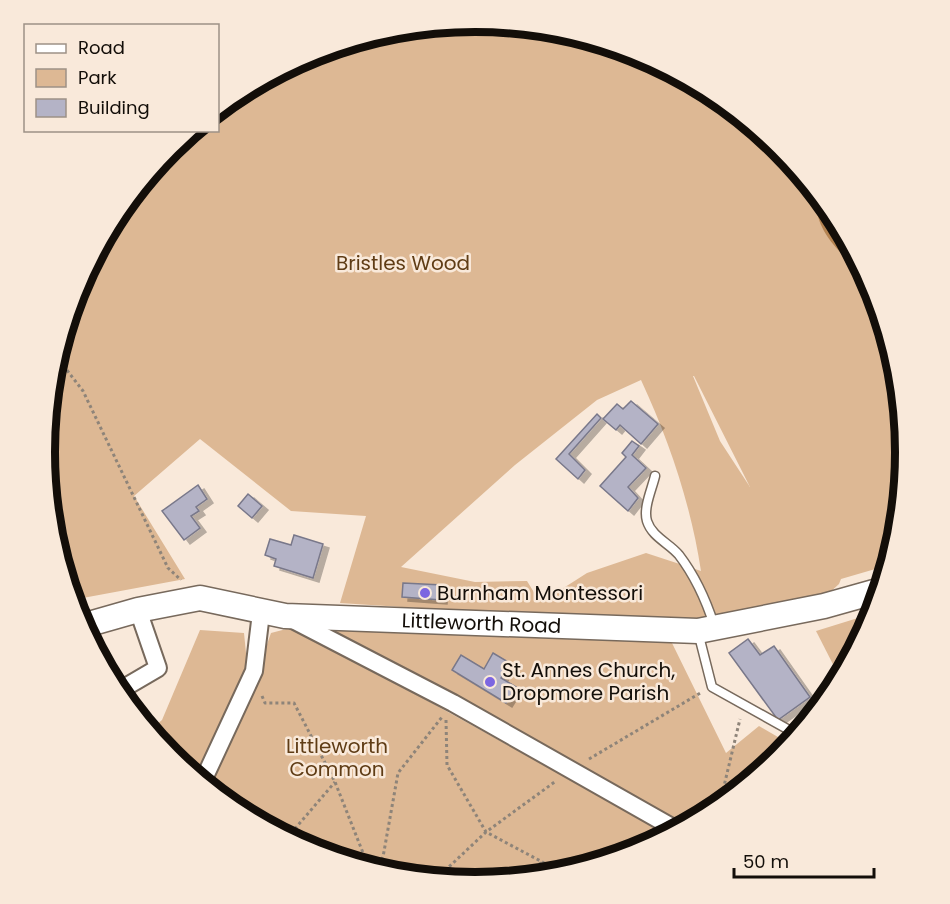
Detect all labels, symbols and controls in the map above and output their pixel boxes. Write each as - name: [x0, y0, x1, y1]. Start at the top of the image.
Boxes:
- legend: [24, 24, 219, 132]
- text: Road: [78, 35, 125, 60]
- text: Park: [78, 65, 117, 90]
- text: Building: [78, 95, 150, 120]
- park label: Bristles Wood: [336, 249, 470, 277]
- place label: Burnham Montessori: [437, 579, 643, 607]
- marker: Burnham Montessori: [418, 586, 432, 600]
- street label: Littleworth Road: [401, 606, 562, 640]
- place label: St. Annes Church, Dropmore Parish: [502, 656, 675, 707]
- marker: St. Annes Church, Dropmore Parish: [483, 675, 497, 689]
- park label: Littleworth Common: [286, 732, 388, 783]
- scale bar: [734, 841, 874, 879]
- text: 50 m: [743, 849, 789, 874]

